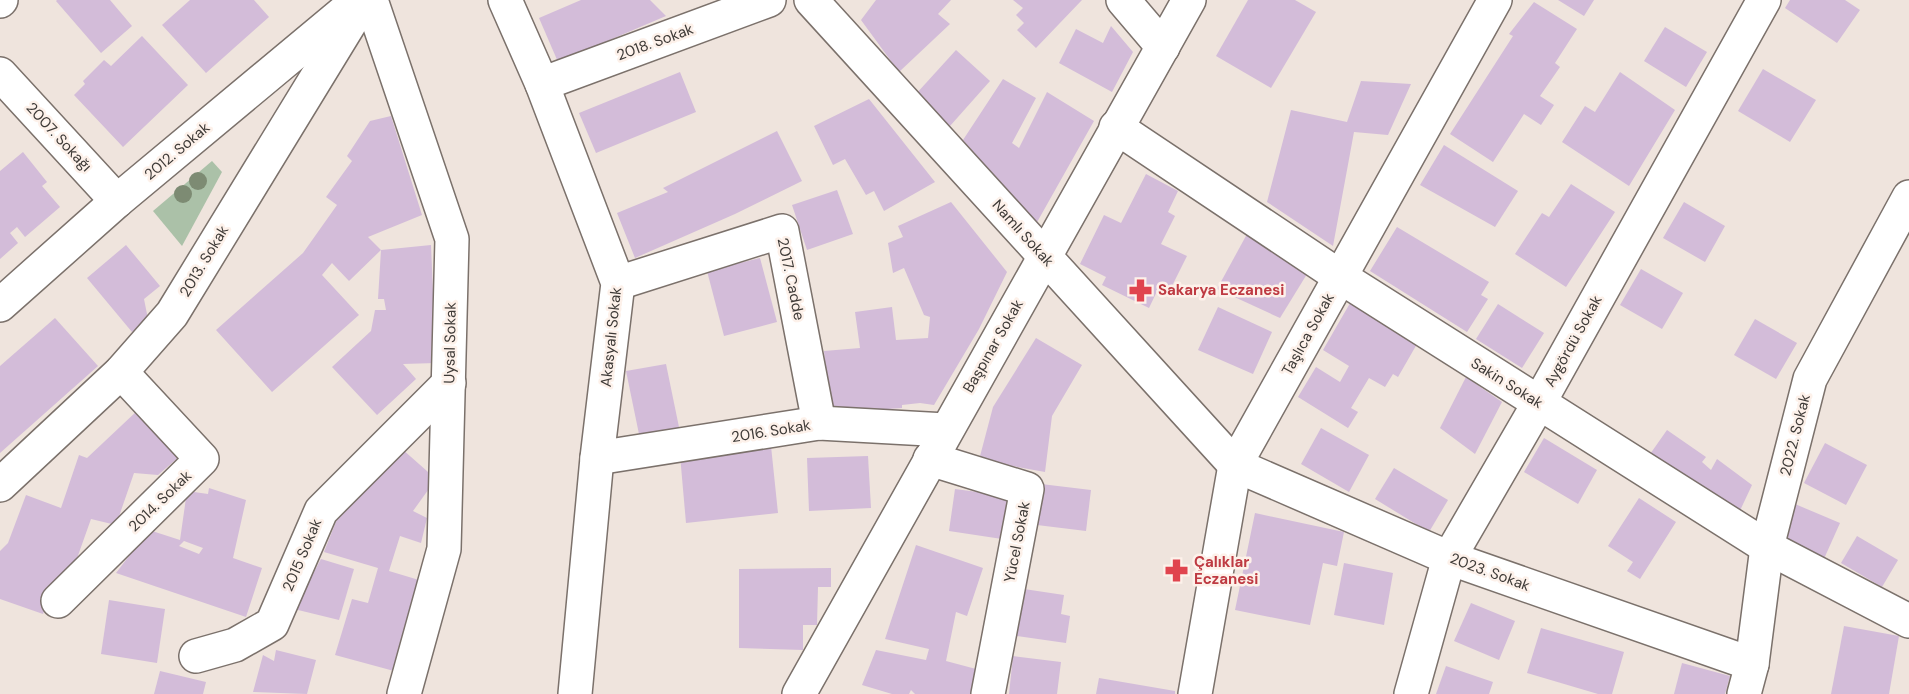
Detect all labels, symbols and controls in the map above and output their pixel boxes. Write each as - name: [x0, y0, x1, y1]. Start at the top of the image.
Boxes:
- street label: 2018. Sokak: [614, 19, 697, 65]
- street label: 2007. Sokağı: [22, 98, 96, 176]
- street label: 2012. Sokak: [140, 117, 214, 184]
- street label: Namlı Sokak: [988, 195, 1059, 271]
- street label: 2013. Sokak: [175, 221, 233, 300]
- street label: 2017. Cadde: [773, 236, 809, 322]
- pharmacy icon: Sakarya Eczanesi: [1127, 277, 1153, 303]
- place label: Sakarya Eczanesi: [1158, 280, 1284, 300]
- street label: Akasyalı Sokak: [596, 286, 626, 388]
- street label: Taşlıca Sokak: [1277, 289, 1339, 379]
- street label: Aygördü Sokak: [1540, 291, 1607, 390]
- street label: Başpınar Sokak: [958, 295, 1028, 396]
- street label: Uysal Sokak: [439, 302, 461, 384]
- street label: Sakin Sokak: [1467, 353, 1547, 413]
- street label: 2022. Sokak: [1775, 392, 1815, 478]
- street label: 2016. Sokak: [730, 415, 813, 447]
- street label: 2014. Sokak: [124, 466, 196, 536]
- street label: Yücel Sokak: [999, 499, 1035, 584]
- street label: 2015 Sokak: [278, 515, 326, 595]
- street label: 2023. Sokak: [1447, 548, 1533, 596]
- place label: Çalıklar Eczanesi: [1194, 552, 1258, 589]
- pharmacy icon: Çalıklar Eczanesi: [1163, 558, 1189, 584]

